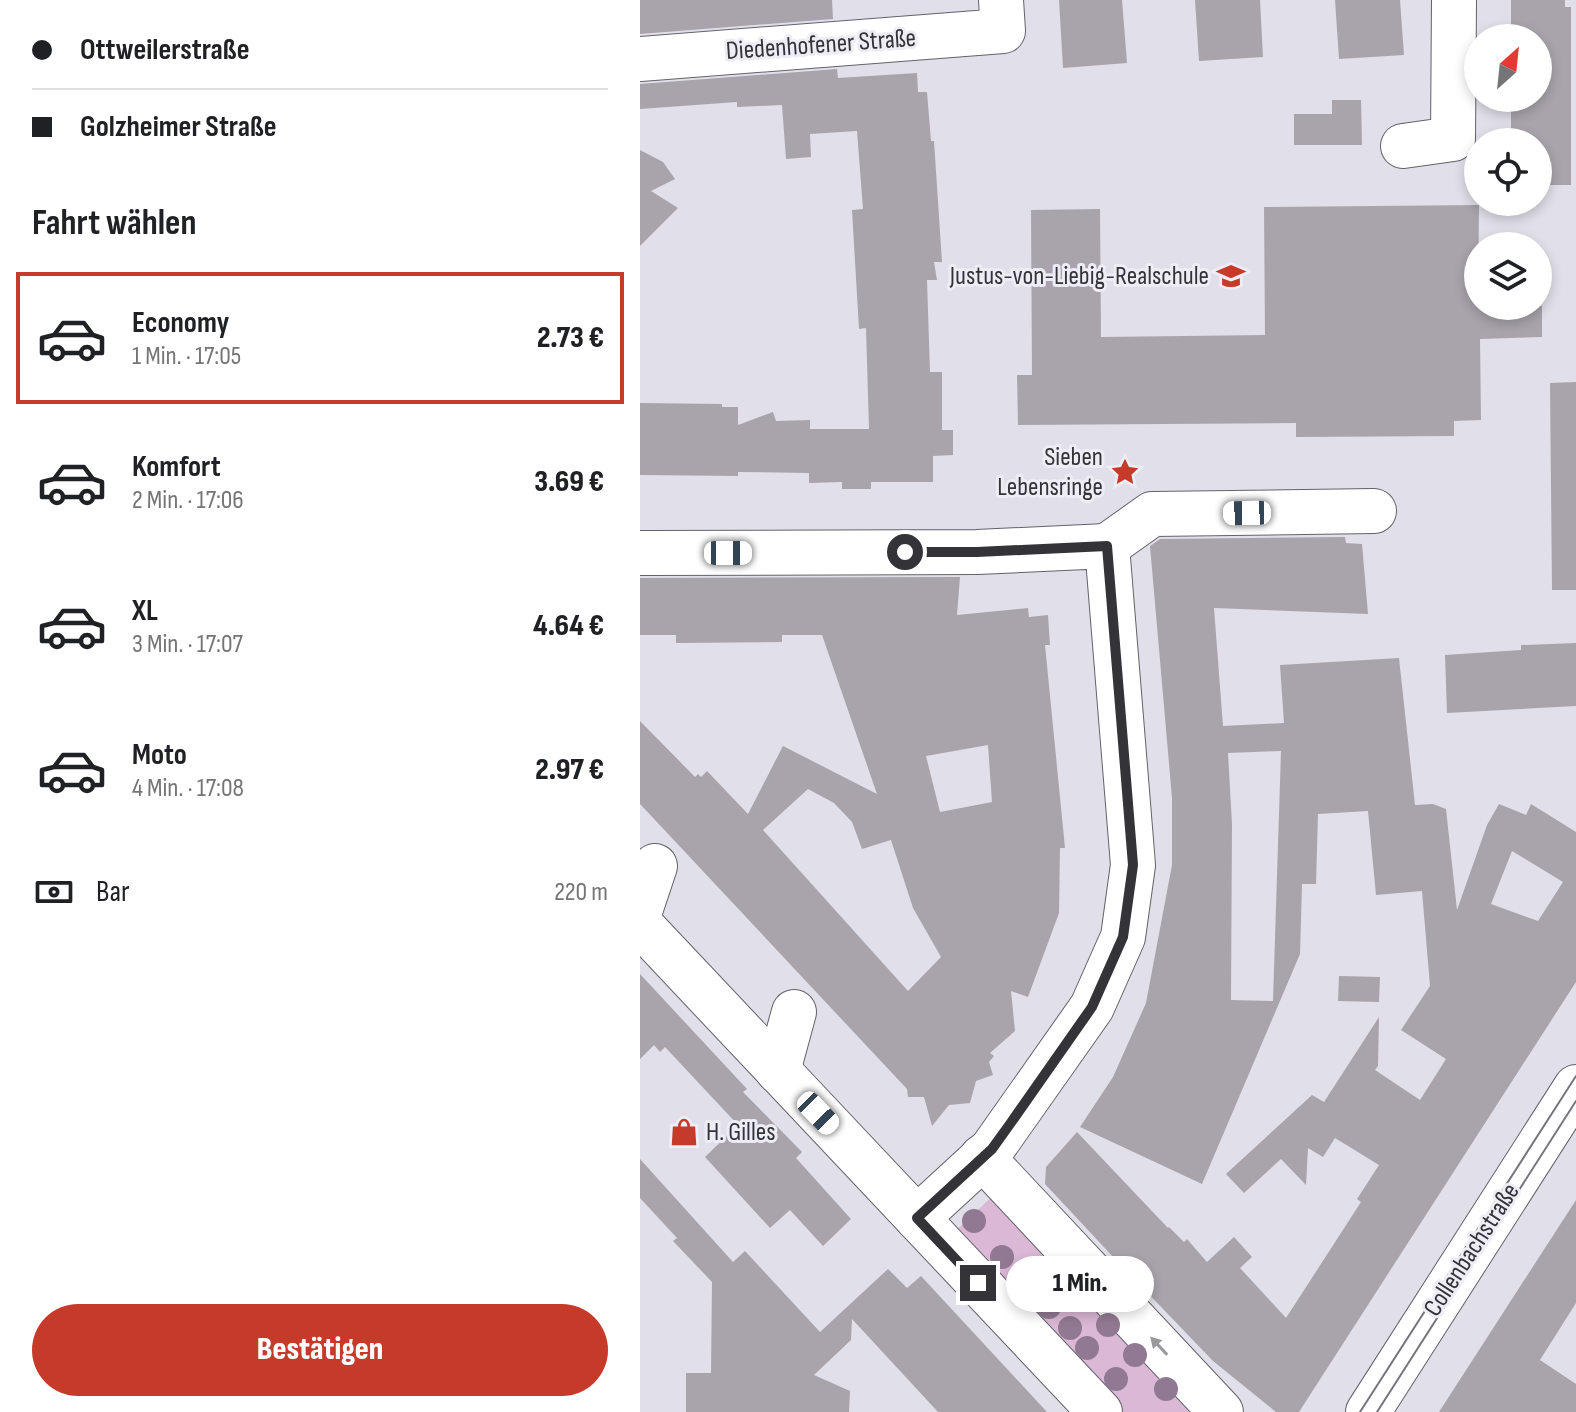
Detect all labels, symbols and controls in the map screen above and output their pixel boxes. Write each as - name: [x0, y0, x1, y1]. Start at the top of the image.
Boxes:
- street label: Diedenhofener Straße: [725, 23, 917, 67]
- north arrow: [1464, 24, 1552, 112]
- map controls: [1464, 24, 1552, 320]
- text: Ottweilerstraße: [80, 32, 249, 68]
- text: Golzheimer Straße: [80, 109, 277, 145]
- button: locate: [1464, 128, 1552, 216]
- text: Fahrt wählen: [32, 202, 196, 245]
- button: layers: [1464, 232, 1552, 320]
- place label: Justus-von-Liebig-Realschule: [949, 261, 1209, 292]
- school or university icon: Justus-von-Liebig-Realschule: [1216, 261, 1246, 291]
- icon: car: [36, 302, 108, 374]
- text: Economy: [132, 305, 229, 341]
- text: 2.73 €: [537, 320, 604, 356]
- text: 1 Min. · 17:05: [132, 341, 241, 372]
- place label: Sieben Lebensringe: [997, 442, 1103, 503]
- icon: car: [36, 446, 108, 518]
- text: Komfort: [132, 449, 221, 485]
- place icon: Sieben Lebensringe: [1110, 457, 1140, 487]
- text: 3.69 €: [534, 464, 604, 500]
- text: 2 Min. · 17:06: [132, 485, 244, 516]
- car: [1223, 501, 1271, 525]
- route start: [887, 534, 923, 570]
- car: [704, 541, 752, 565]
- icon: car: [36, 590, 108, 662]
- text: XL: [132, 593, 158, 629]
- text: 4.64 €: [533, 608, 604, 644]
- text: 3 Min. · 17:07: [132, 629, 243, 660]
- icon: car: [36, 734, 108, 806]
- text: Moto: [132, 737, 187, 773]
- text: 2.97 €: [535, 752, 604, 788]
- text: 4 Min. · 17:08: [132, 773, 244, 804]
- icon: cash: [32, 870, 76, 914]
- text: Bar: [96, 874, 130, 910]
- text: 220 m: [554, 877, 608, 908]
- car: [793, 1087, 843, 1139]
- shop icon: H. Gilles: [669, 1117, 699, 1147]
- place label: H. Gilles: [706, 1117, 776, 1148]
- street label: Collenbachstraße: [1417, 1178, 1527, 1322]
- callout: 1 Min.: [1006, 1255, 1154, 1311]
- route end: [960, 1265, 996, 1301]
- text: 1 Min.: [1052, 1268, 1108, 1299]
- button: Bestätigen: [32, 1304, 608, 1396]
- one-way arrow: [1150, 1337, 1168, 1356]

